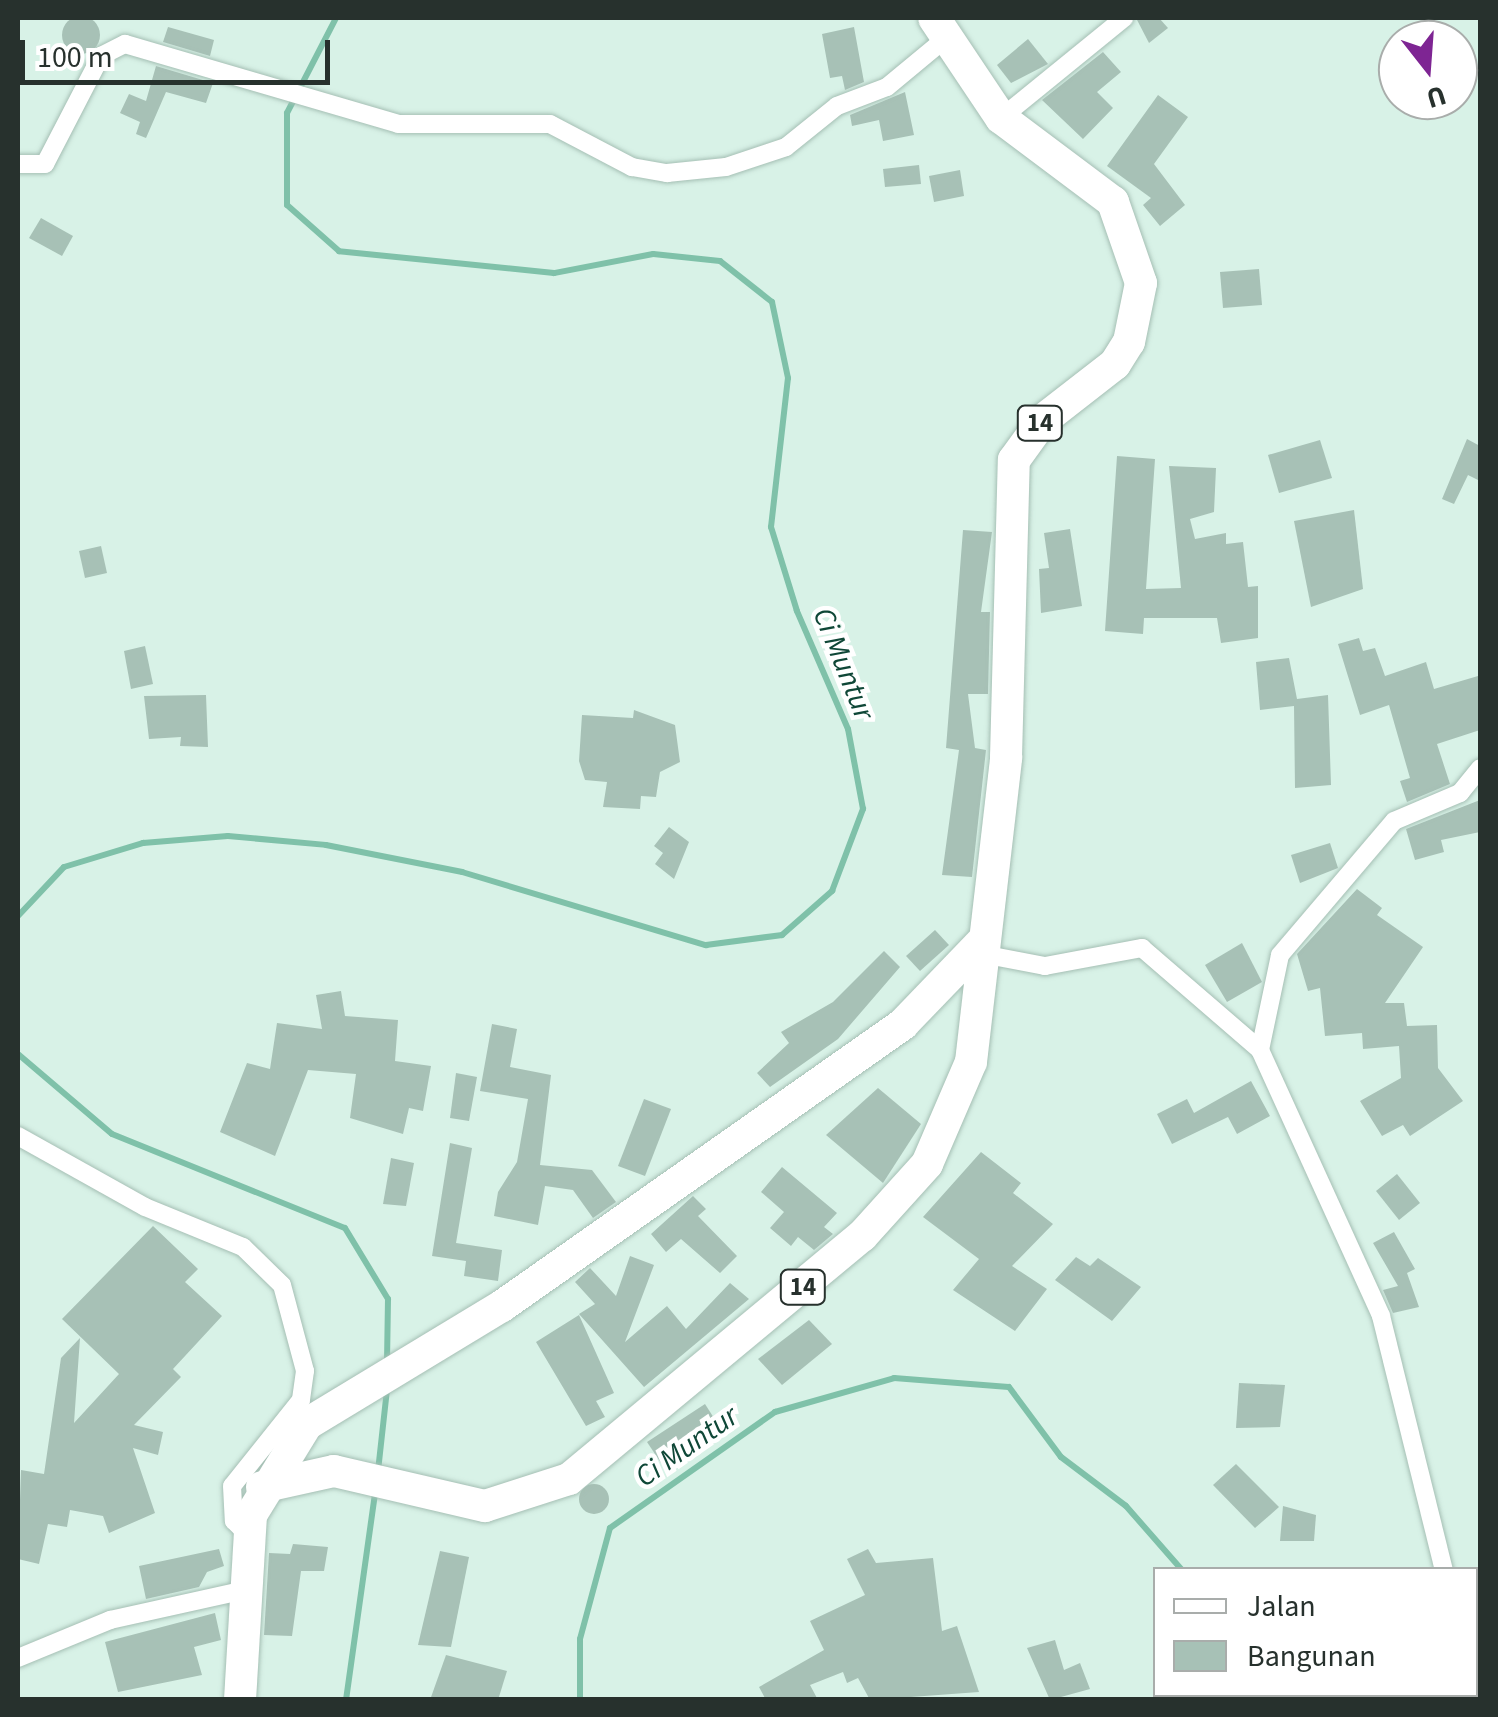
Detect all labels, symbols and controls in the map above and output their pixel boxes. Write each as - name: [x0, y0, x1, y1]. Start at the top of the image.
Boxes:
- scale bar: [25, 20, 335, 82]
- north arrow: [1378, 20, 1478, 120]
- text: 100 m: [37, 36, 113, 79]
- text: U: [1421, 75, 1451, 119]
- road number: 14: [1015, 403, 1065, 443]
- water label: Ci Muntur: [804, 603, 882, 725]
- road number: 14: [778, 1267, 828, 1307]
- water label: Ci Muntur: [629, 1399, 745, 1495]
- legend: [1153, 1567, 1478, 1697]
- text: Jalan: [1247, 1585, 1316, 1628]
- text: Bangunan: [1247, 1635, 1376, 1678]

